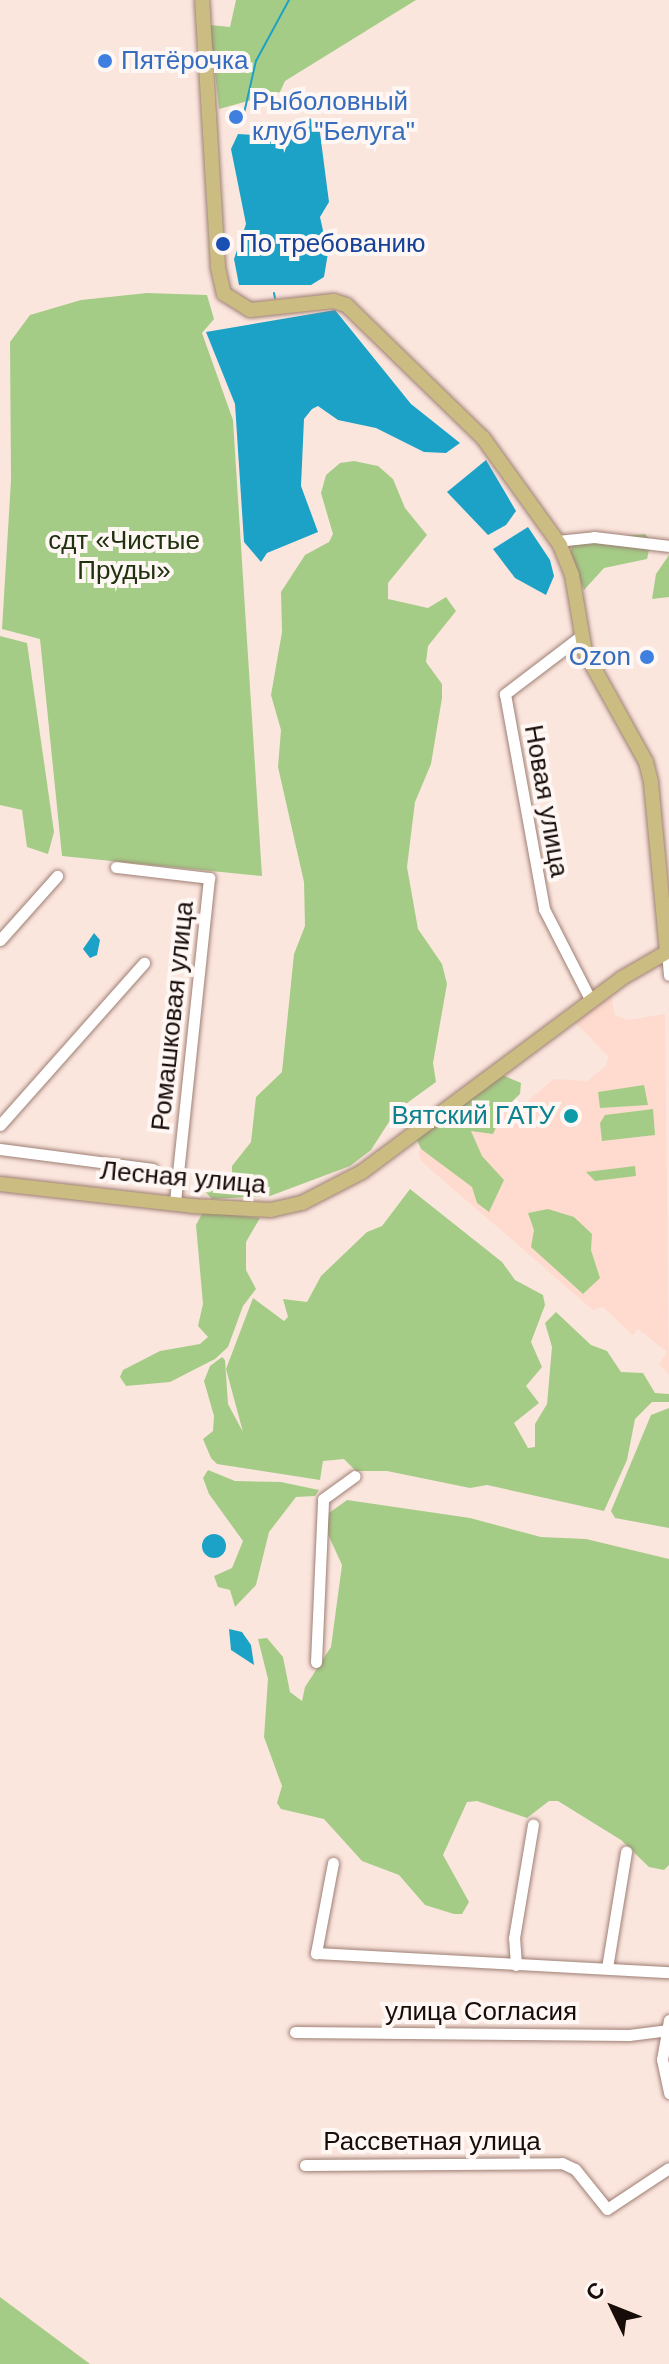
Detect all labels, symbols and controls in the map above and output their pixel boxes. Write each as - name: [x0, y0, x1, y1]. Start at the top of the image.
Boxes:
- place label: Пятёрочка: [121, 45, 248, 77]
- marker: Пятёрочка: [96, 52, 114, 70]
- place label: Рыболовный клуб "Белуга": [252, 86, 415, 148]
- marker: Рыболовный клуб "Белуга": [227, 108, 245, 126]
- place label: По требованию: [239, 228, 426, 260]
- marker: По требованию: [214, 235, 232, 253]
- park label: сдт «Чистые Пруды»: [48, 525, 200, 586]
- place label: Ozon: [569, 641, 631, 673]
- marker: Ozon: [638, 648, 656, 666]
- street label: Новая улица: [517, 722, 575, 880]
- street label: Ромашковая улица: [145, 900, 201, 1132]
- place label: Вятский ГАТУ: [392, 1100, 555, 1132]
- marker: Вятский ГАТУ: [562, 1107, 580, 1125]
- street label: Лесная улица: [99, 1155, 267, 1201]
- street label: улица Согласия: [385, 1996, 577, 2028]
- street label: Рассветная улица: [323, 2126, 541, 2158]
- north arrow: [573, 2268, 653, 2348]
- text: С: [581, 2277, 610, 2306]

